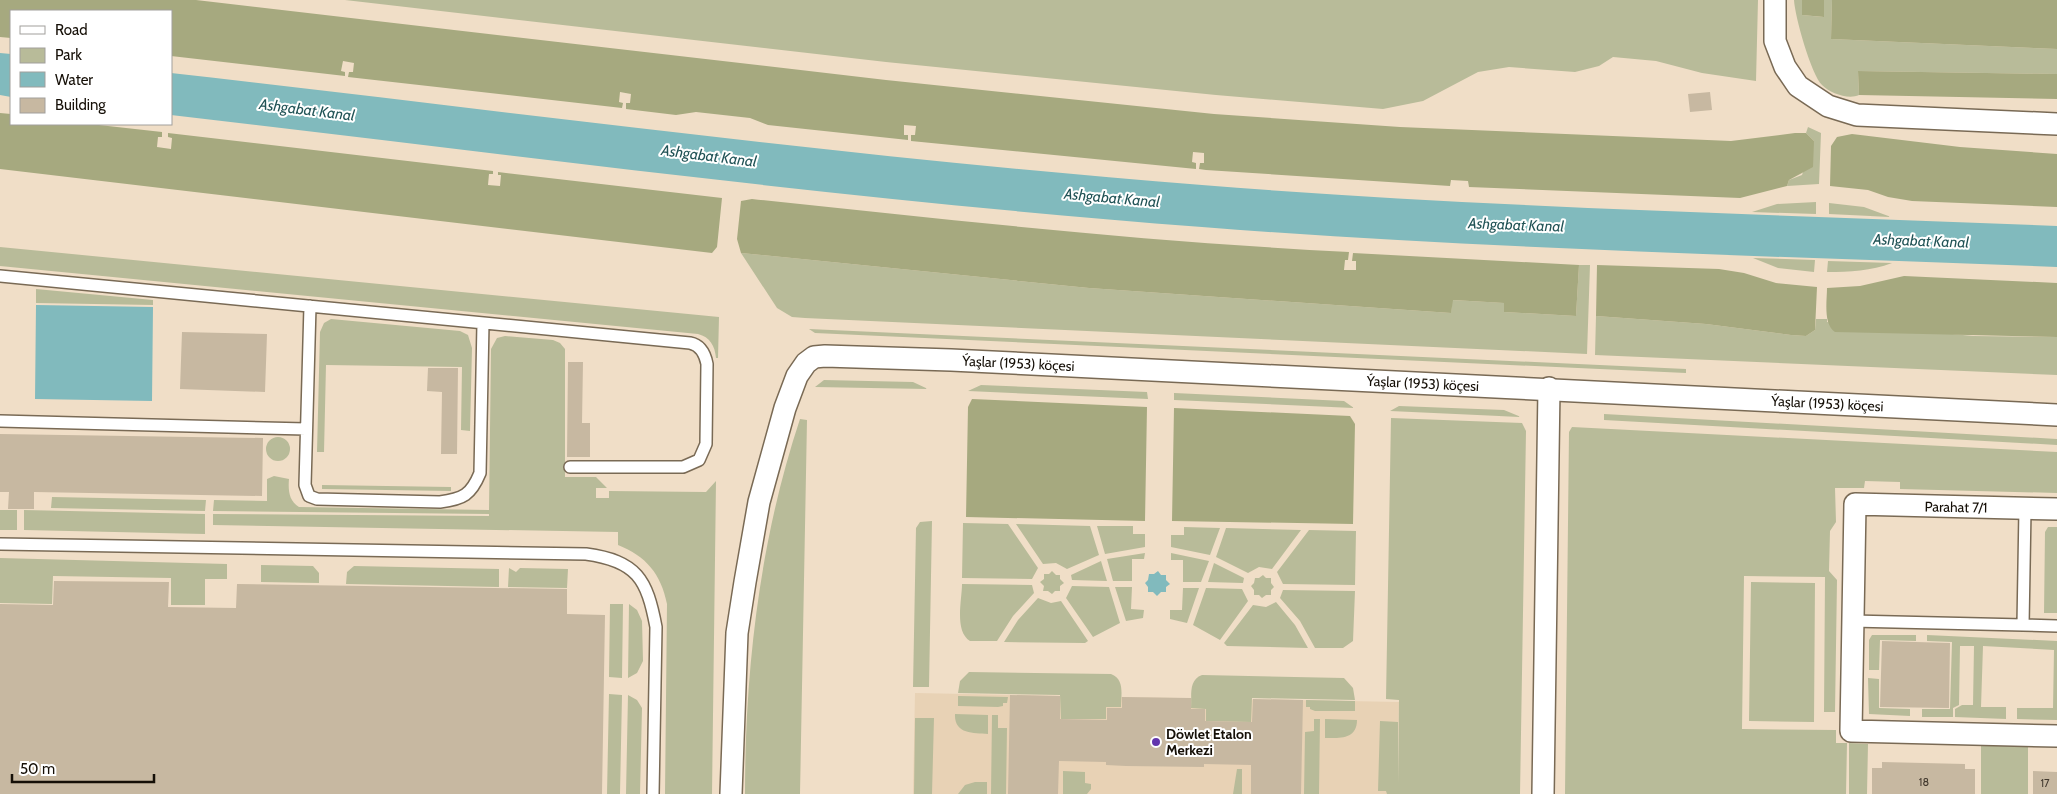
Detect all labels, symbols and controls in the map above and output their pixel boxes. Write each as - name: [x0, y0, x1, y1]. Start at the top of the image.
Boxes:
- legend: [10, 10, 172, 125]
- text: Road: [55, 21, 88, 39]
- text: Park: [55, 46, 82, 64]
- text: Water: [55, 71, 93, 89]
- water label: Ashgabat Kanal: [257, 95, 356, 125]
- text: Building: [55, 96, 106, 114]
- water label: Ashgabat Kanal: [659, 141, 758, 171]
- water label: Ashgabat Kanal: [1062, 185, 1161, 211]
- water label: Ashgabat Kanal: [1467, 214, 1565, 236]
- water label: Ashgabat Kanal: [1872, 230, 1970, 252]
- street label: Ýaşlar (1953) köçesi: [961, 352, 1075, 375]
- street label: Ýaşlar (1953) köçesi: [1365, 372, 1479, 395]
- street label: Ýaşlar (1953) köçesi: [1770, 392, 1884, 415]
- street label: Parahat 7/1: [1924, 497, 1988, 517]
- place label: Döwlet Etalon Merkezi: [1166, 725, 1252, 759]
- marker: Döwlet Etalon Merkezi: [1150, 736, 1162, 748]
- scale bar: [12, 752, 155, 784]
- text: 50 m: [20, 760, 55, 778]
- house number: 18: [1919, 775, 1929, 789]
- house number: 17: [2040, 776, 2050, 790]

